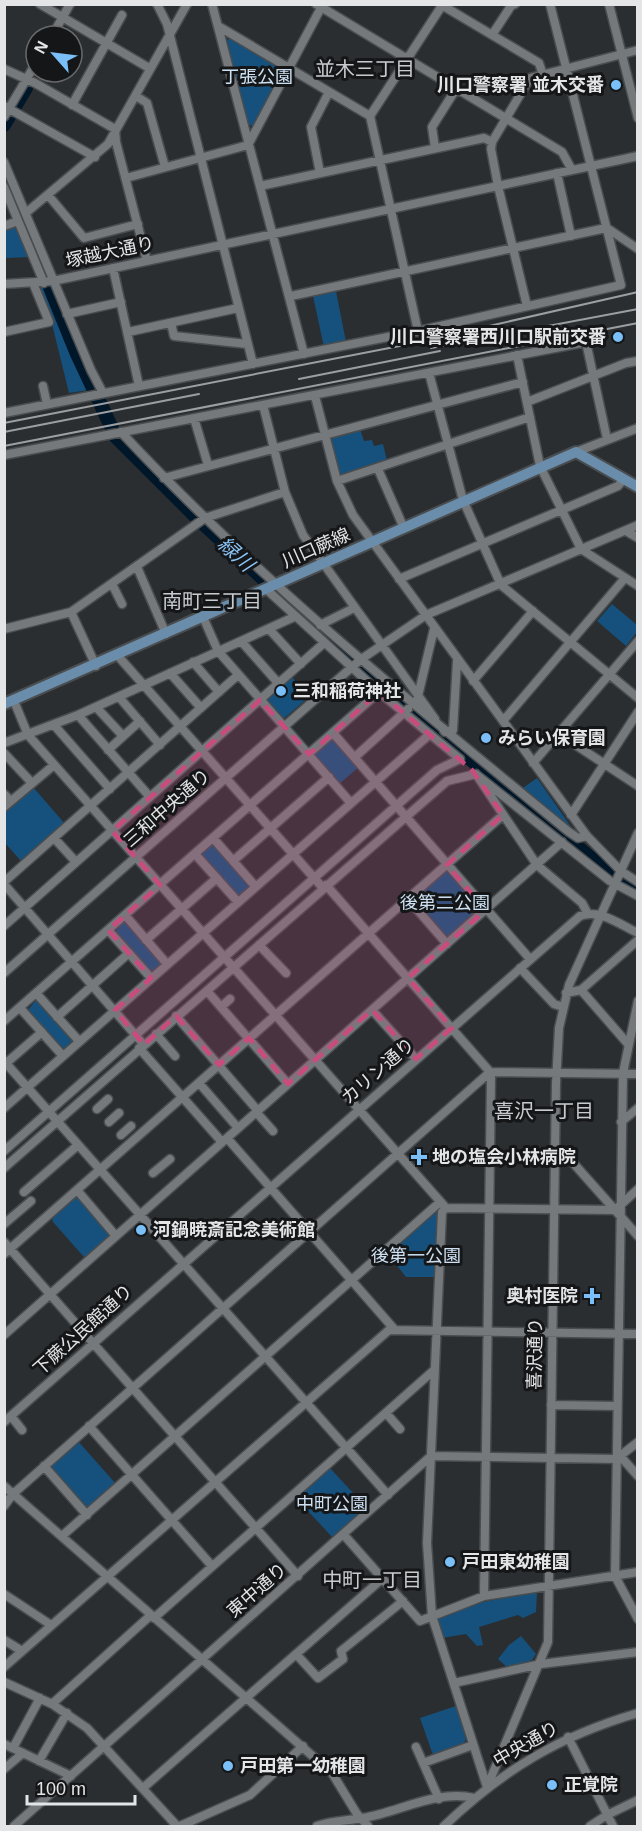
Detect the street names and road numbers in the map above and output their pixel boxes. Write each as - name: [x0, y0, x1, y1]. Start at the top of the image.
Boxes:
- street label: 塚越大通り: [64, 233, 156, 271]
- street label: 川口蕨線: [279, 524, 353, 572]
- street label: 三和中央通り: [120, 765, 214, 851]
- street label: カリン通り: [337, 1034, 419, 1108]
- street label: 下蕨公民館通り: [29, 1280, 137, 1380]
- street label: 喜沢通り: [524, 1318, 546, 1390]
- street label: 東中通り: [223, 1559, 291, 1621]
- street label: 中央通り: [490, 1717, 562, 1771]

